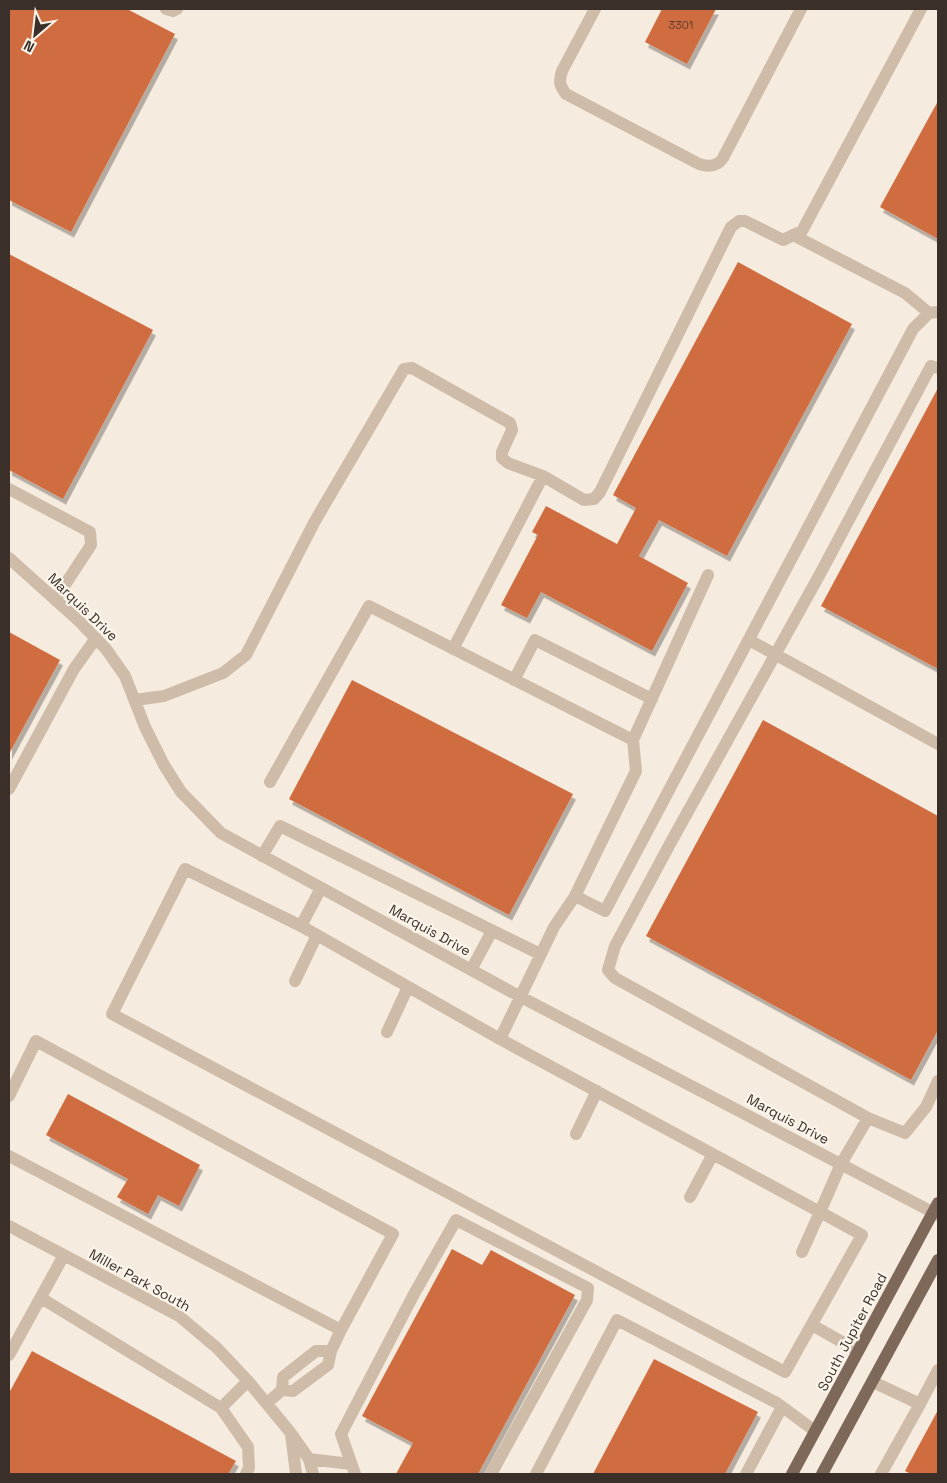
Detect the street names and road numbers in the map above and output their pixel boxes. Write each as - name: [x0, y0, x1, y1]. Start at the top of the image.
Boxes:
- street label: Marquis Drive: [44, 569, 122, 645]
- street label: Marquis Drive: [386, 900, 474, 960]
- street label: Marquis Drive: [744, 1090, 832, 1148]
- street label: Miller Park South: [86, 1245, 194, 1315]
- street label: South Jupiter Road: [813, 1270, 891, 1394]

